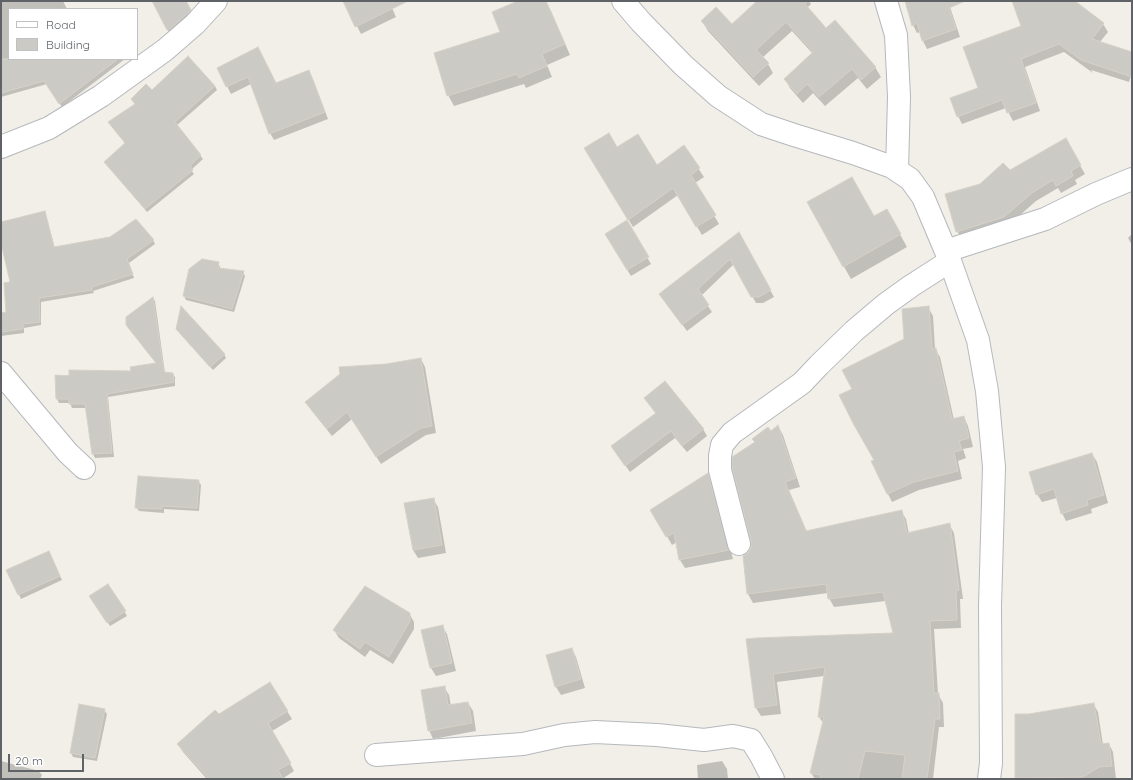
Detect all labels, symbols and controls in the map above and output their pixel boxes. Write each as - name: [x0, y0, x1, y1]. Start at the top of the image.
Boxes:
- legend: [8, 8, 138, 60]
- text: Road: [46, 17, 76, 32]
- text: Building: [46, 37, 90, 52]
- scale bar: [10, 746, 86, 772]
- text: 20 m: [15, 753, 43, 768]

